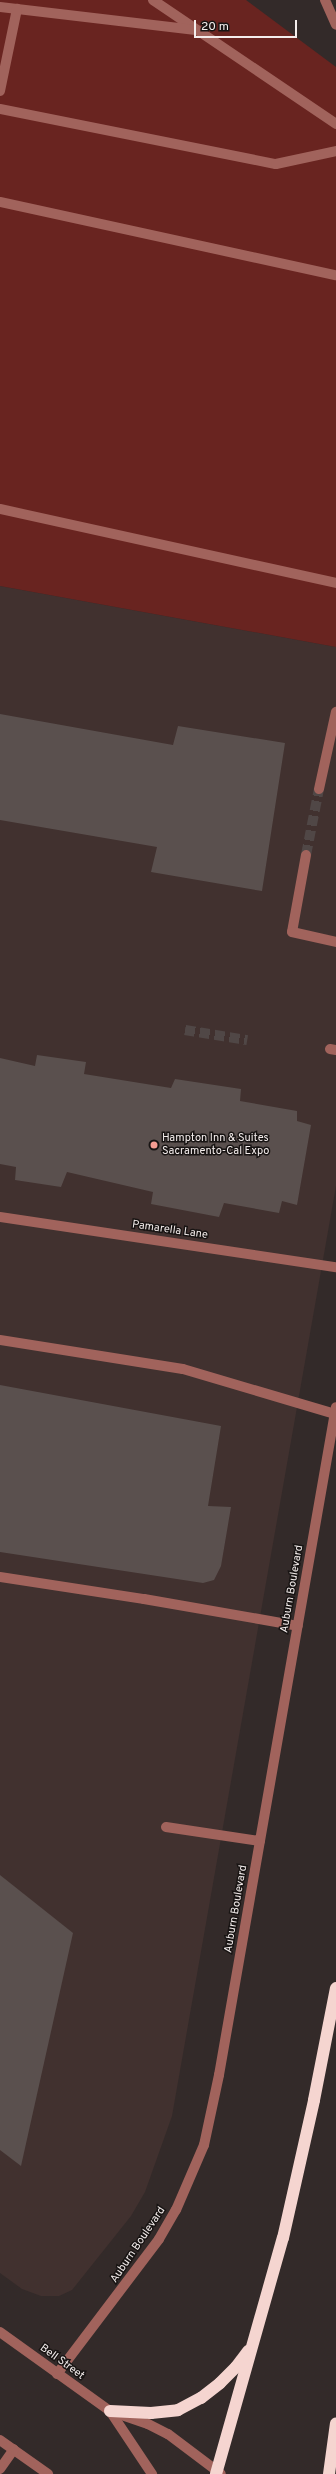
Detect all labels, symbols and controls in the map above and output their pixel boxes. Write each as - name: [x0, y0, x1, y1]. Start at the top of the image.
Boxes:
- scale bar: [196, 12, 299, 38]
- text: 20 m: [201, 19, 229, 35]
- place label: Hampton Inn & Suites Sacramento-Cal Expo: [162, 1132, 269, 1158]
- marker: Hampton Inn & Suites Sacramento-Cal Expo: [149, 1140, 159, 1150]
- street label: Pamarella Lane: [131, 1218, 209, 1242]
- street label: Auburn Boulevard: [278, 1544, 306, 1634]
- street label: Auburn Boulevard: [222, 1864, 250, 1954]
- street label: Auburn Boulevard: [108, 2204, 168, 2286]
- street label: Bell Street: [37, 2341, 87, 2383]

